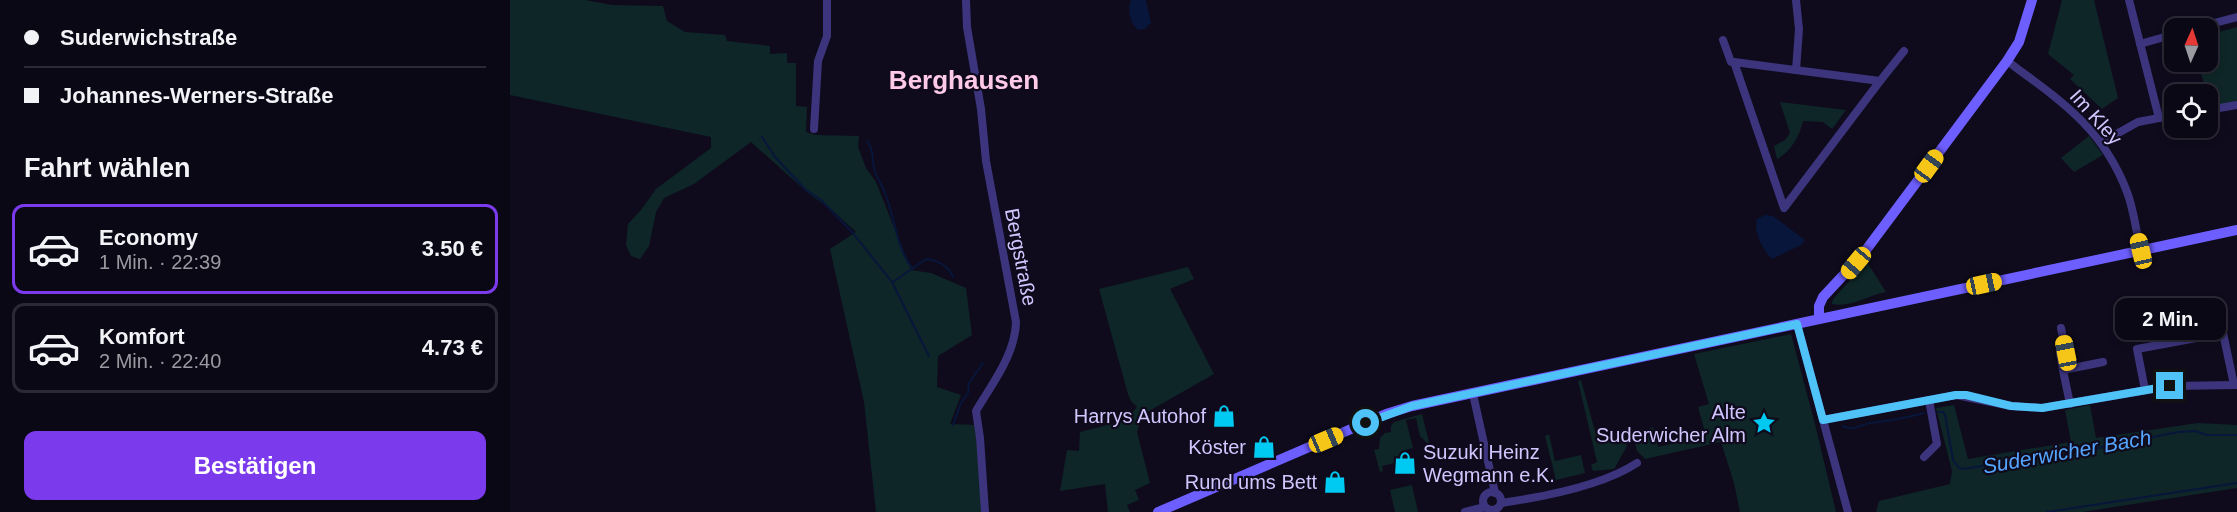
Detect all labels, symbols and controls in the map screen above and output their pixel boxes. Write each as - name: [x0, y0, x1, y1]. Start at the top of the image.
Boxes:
- north arrow: [2164, 18, 2218, 72]
- map controls: [2164, 18, 2218, 138]
- text: Suderwichstraße: [60, 25, 237, 50]
- district label: Berghausen: [889, 65, 1039, 95]
- text: Johannes-Werners-Straße: [60, 83, 333, 108]
- button: locate: [2164, 84, 2218, 138]
- street label: Im Kley: [2066, 85, 2126, 149]
- car: [1911, 146, 1947, 186]
- text: Fahrt wählen: [24, 153, 191, 183]
- street label: Bergstraße: [1001, 206, 1041, 308]
- icon: car: [27, 222, 81, 276]
- text: Economy: [99, 225, 198, 250]
- car: [2128, 231, 2154, 271]
- text: 3.50 €: [422, 236, 483, 261]
- car: [1838, 243, 1874, 283]
- text: 1 Min. · 22:39: [99, 251, 221, 273]
- car: [1965, 271, 2003, 297]
- callout: 2 Min.: [2114, 299, 2226, 341]
- text: 2 Min.: [2142, 308, 2199, 330]
- icon: car: [27, 321, 81, 375]
- text: Komfort: [99, 324, 185, 349]
- car: [2054, 334, 2078, 372]
- text: 4.73 €: [422, 335, 483, 360]
- text: 2 Min. · 22:40: [99, 350, 221, 372]
- route end: [2156, 372, 2183, 399]
- place label: Alte Suderwicher Alm: [1596, 401, 1746, 446]
- shop icon: Harrys Autohof: [1211, 403, 1237, 429]
- place label: Harrys Autohof: [1074, 405, 1206, 427]
- route start: [1352, 409, 1379, 436]
- place icon: Alte Suderwicher Alm: [1751, 410, 1777, 436]
- car: [1306, 425, 1346, 455]
- water label: Suderwicher Bach: [1981, 425, 2153, 478]
- button: Bestätigen: [24, 431, 486, 500]
- shop icon: Köster: [1251, 434, 1277, 460]
- place label: Köster: [1188, 436, 1246, 458]
- place label: Suzuki Heinz Wegmann e.K.: [1423, 441, 1555, 486]
- shop icon: Suzuki Heinz Wegmann e.K.: [1392, 450, 1418, 476]
- shop icon: Rund ums Bett: [1322, 469, 1348, 495]
- place label: Rund ums Bett: [1185, 471, 1317, 493]

